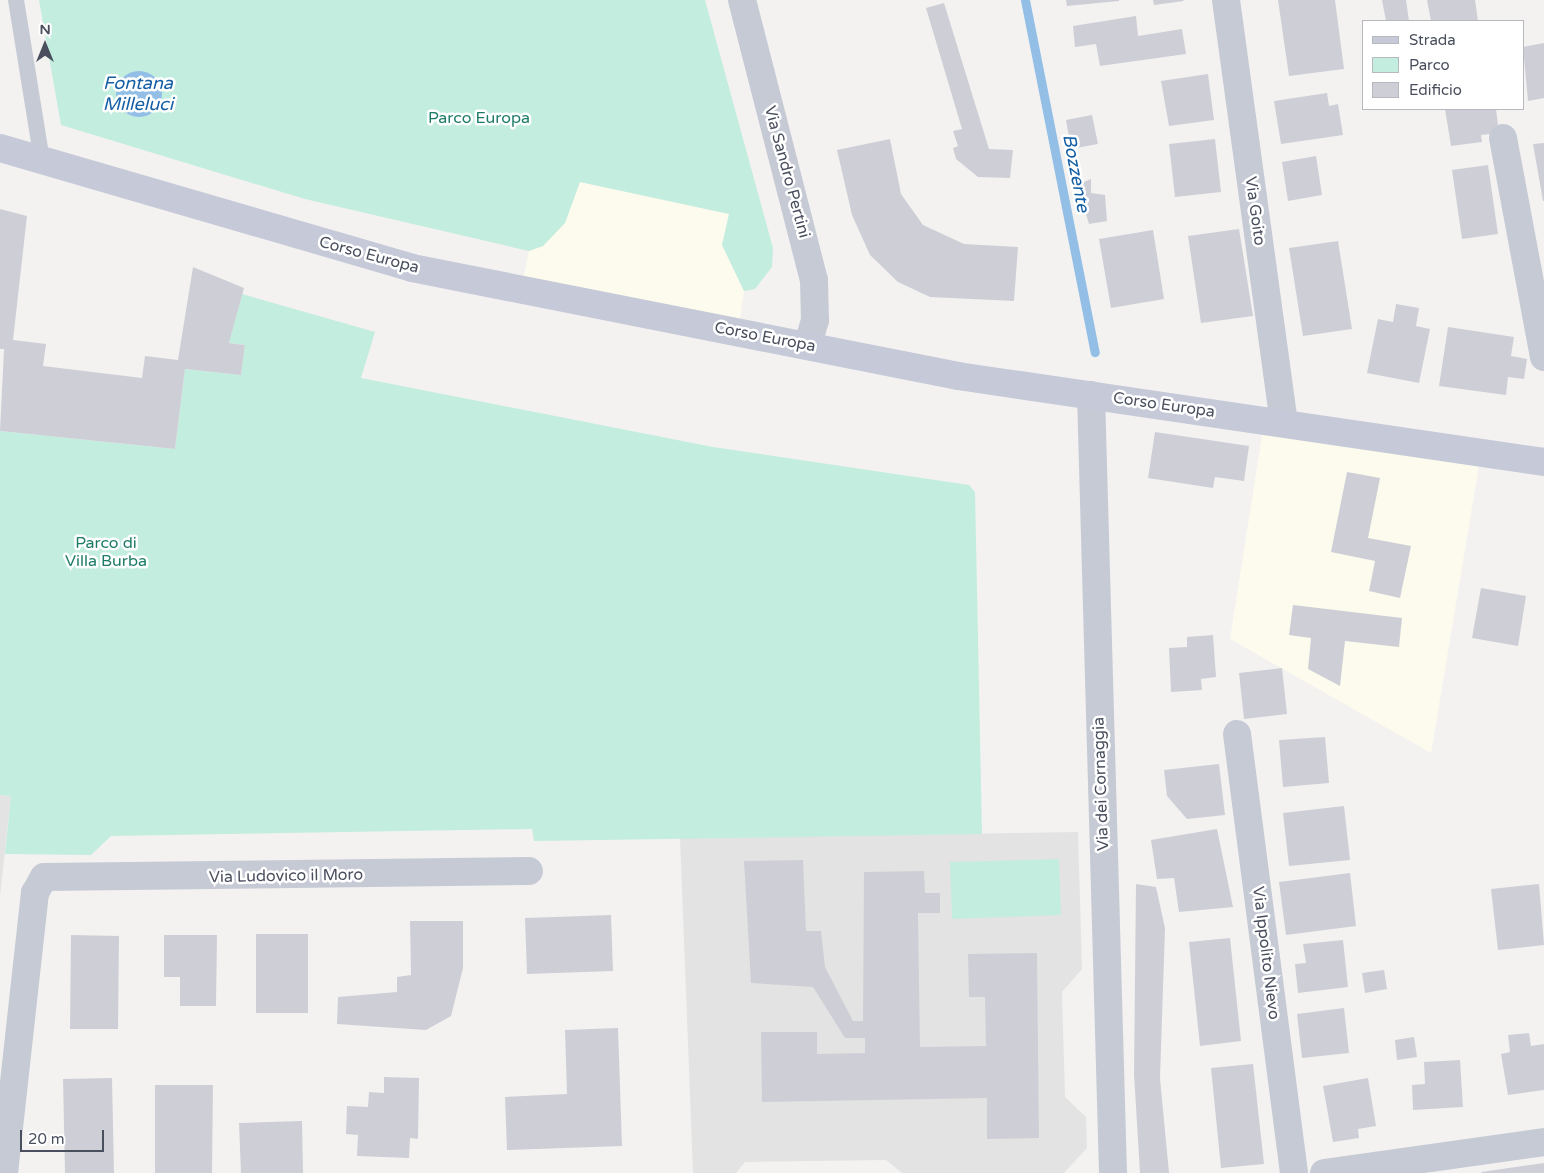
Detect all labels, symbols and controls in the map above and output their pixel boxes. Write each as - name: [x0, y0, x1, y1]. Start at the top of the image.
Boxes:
- north arrow: [20, 20, 70, 70]
- legend: [1362, 20, 1524, 110]
- text: N: [39, 21, 51, 38]
- text: Strada: [1409, 31, 1456, 49]
- text: Parco: [1409, 56, 1450, 74]
- water label: Fontana Milleluci: [103, 73, 173, 116]
- text: Edificio: [1409, 81, 1462, 99]
- street label: Via Sandro Pertini: [760, 104, 814, 240]
- park label: Parco Europa: [428, 108, 530, 128]
- water label: Bozzente: [1058, 132, 1094, 214]
- street label: Via Goito: [1241, 175, 1269, 247]
- street label: Corso Europa: [317, 232, 421, 278]
- street label: Corso Europa: [713, 318, 817, 356]
- street label: Corso Europa: [1112, 388, 1216, 422]
- park label: Parco di Villa Burba: [65, 533, 147, 571]
- street label: Via dei Cornaggia: [1089, 717, 1113, 851]
- street label: Via Ludovico il Moro: [209, 865, 363, 887]
- street label: Via Ippolito Nievo: [1248, 885, 1284, 1021]
- scale bar: [22, 1120, 106, 1152]
- text: 20 m: [28, 1130, 65, 1148]

